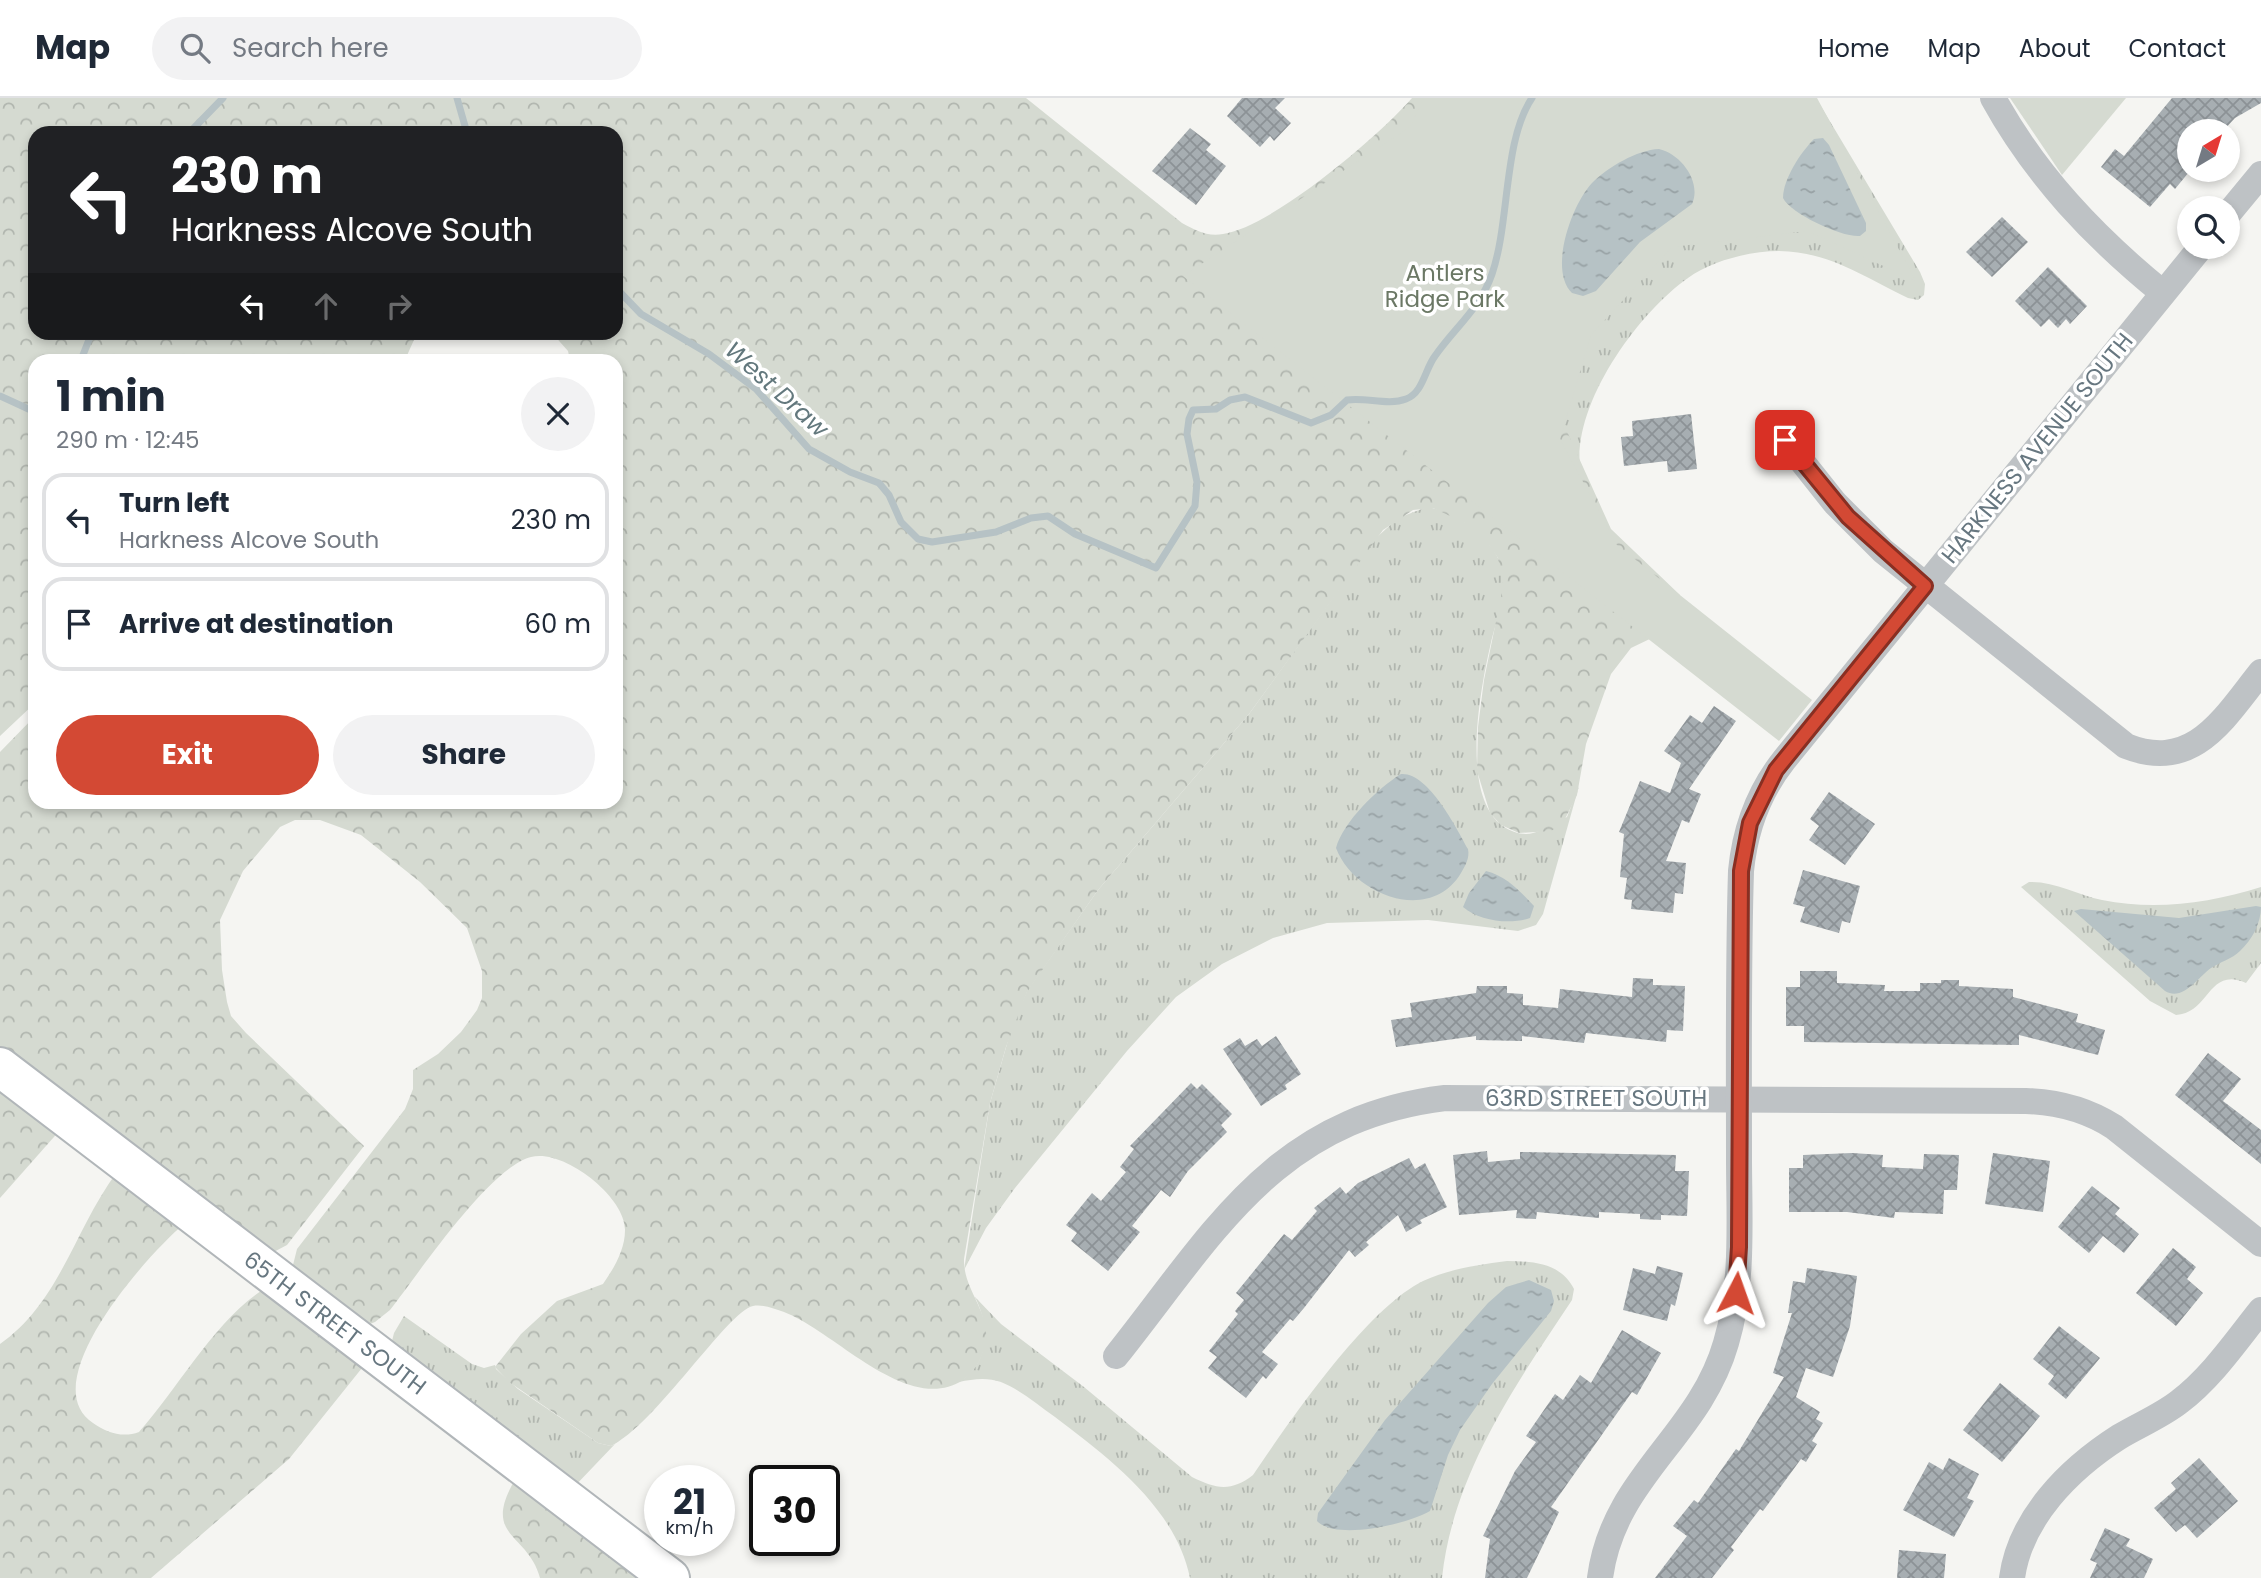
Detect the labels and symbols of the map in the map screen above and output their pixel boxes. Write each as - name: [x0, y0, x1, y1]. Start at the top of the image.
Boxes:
- north arrow: [2177, 119, 2240, 182]
- park label: Antlers Ridge Park: [1385, 257, 1505, 315]
- street label: HARKNESS AVENUE SOUTH: [1934, 326, 2140, 570]
- water label: West Draw: [718, 334, 837, 445]
- pin: [1755, 410, 1815, 470]
- street label: 63RD STREET SOUTH: [1485, 1082, 1707, 1114]
- street label: 65TH STREET SOUTH: [237, 1244, 433, 1402]
- position arrow: [1699, 1256, 1773, 1330]
- speed limit sign: 30: [749, 1465, 840, 1556]

